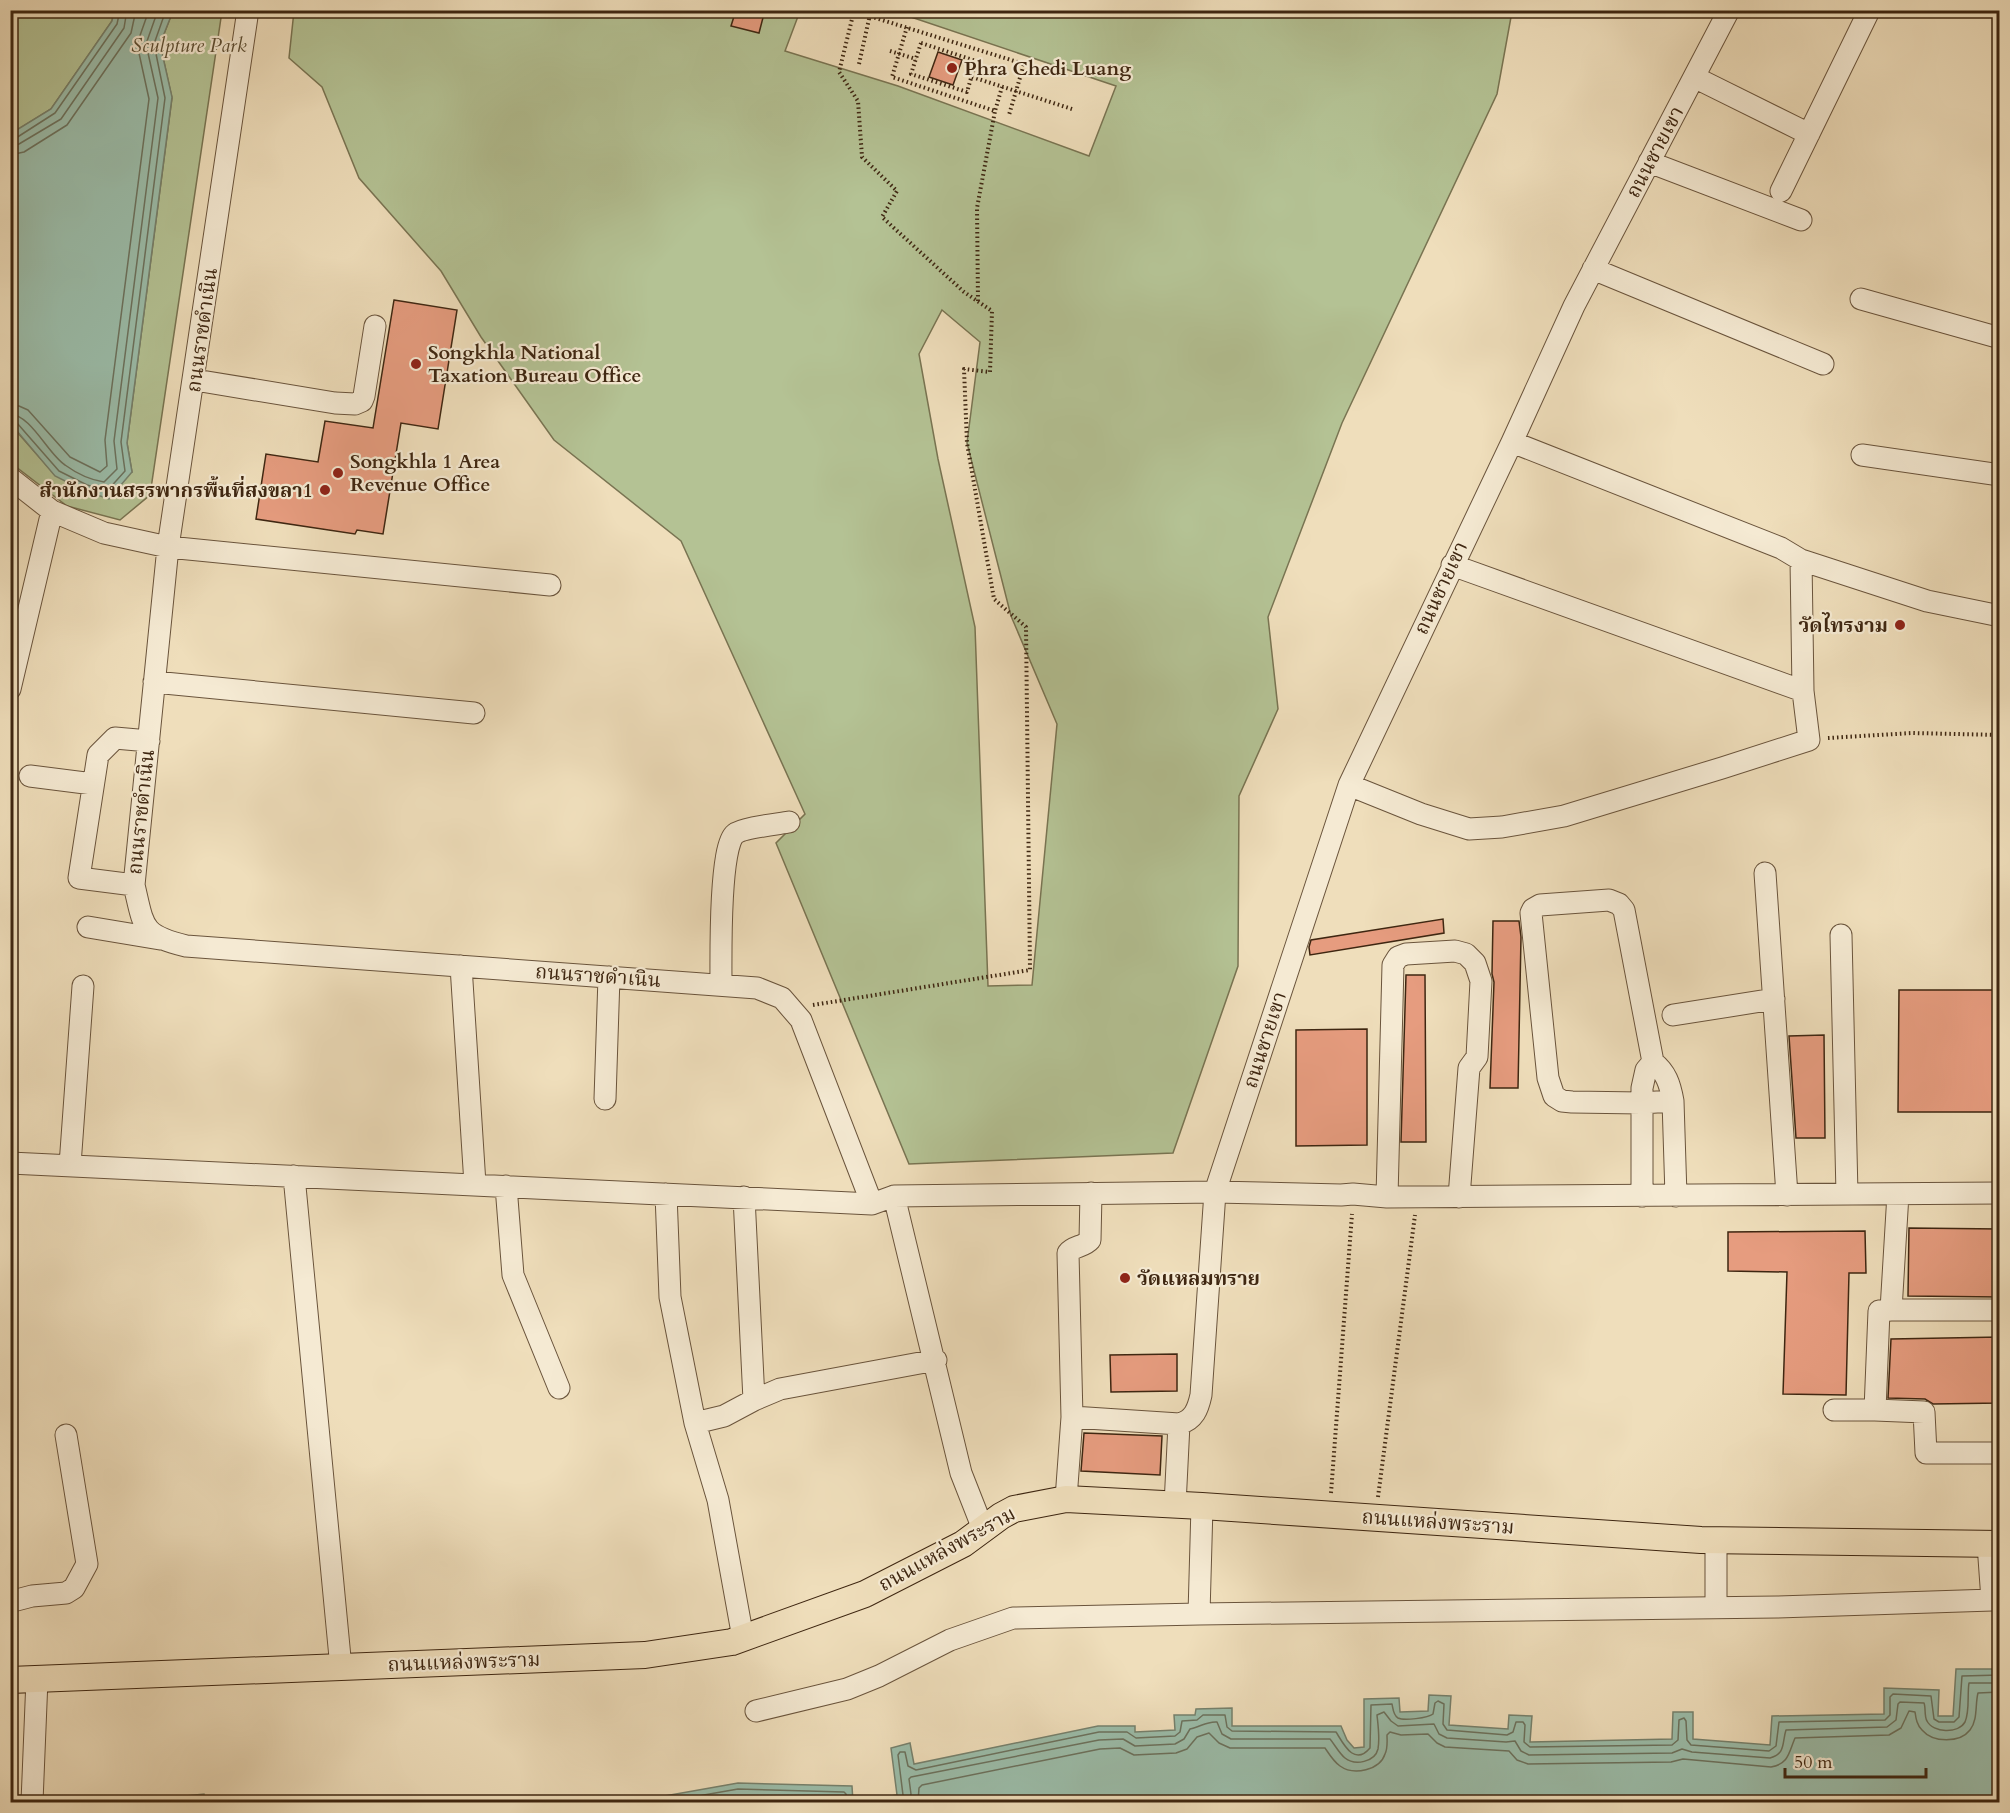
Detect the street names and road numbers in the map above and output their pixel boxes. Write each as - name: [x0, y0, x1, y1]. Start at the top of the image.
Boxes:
- street label: ถนนชายเขา: [1620, 102, 1690, 202]
- street label: ถนนราชดำเนิน: [180, 266, 224, 394]
- street label: ถนนชายเขา: [1408, 537, 1474, 639]
- street label: ถนนราชดำเนิน: [121, 748, 161, 876]
- street label: ถนนราชดำเนิน: [534, 958, 662, 994]
- street label: ถนนชายเขา: [1237, 988, 1293, 1092]
- street label: ถนนแหล่งพระราม: [874, 1500, 1020, 1598]
- street label: ถนนแหล่งพระราม: [1361, 1503, 1515, 1541]
- street label: ถนนแหล่งพระราม: [387, 1646, 541, 1678]

